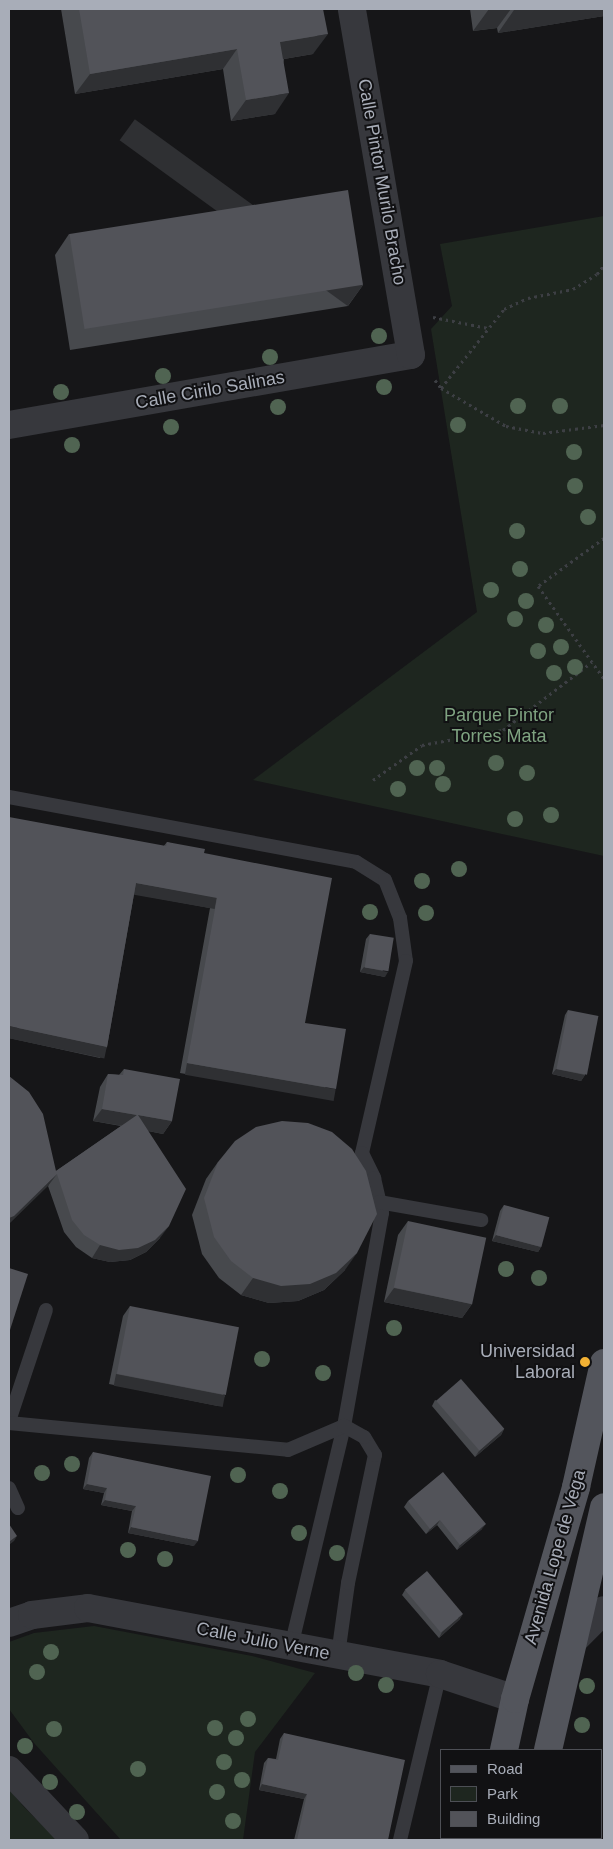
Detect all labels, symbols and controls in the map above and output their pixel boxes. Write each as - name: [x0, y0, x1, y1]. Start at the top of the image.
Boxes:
- street label: Calle Pintor Murilo Bracho: [353, 77, 411, 287]
- street label: Calle Cirilo Salinas: [134, 366, 286, 414]
- park label: Parque Pintor Torres Mata: [444, 705, 554, 748]
- place label: Universidad Laboral: [480, 1341, 575, 1384]
- marker: Universidad Laboral: [579, 1356, 591, 1368]
- street label: Avenida Lope de Vega: [520, 1467, 590, 1647]
- street label: Calle Julio Verne: [195, 1618, 331, 1664]
- legend: [440, 1749, 603, 1839]
- text: Road: [487, 1760, 523, 1777]
- text: Park: [487, 1785, 518, 1802]
- text: Building: [487, 1810, 540, 1827]

